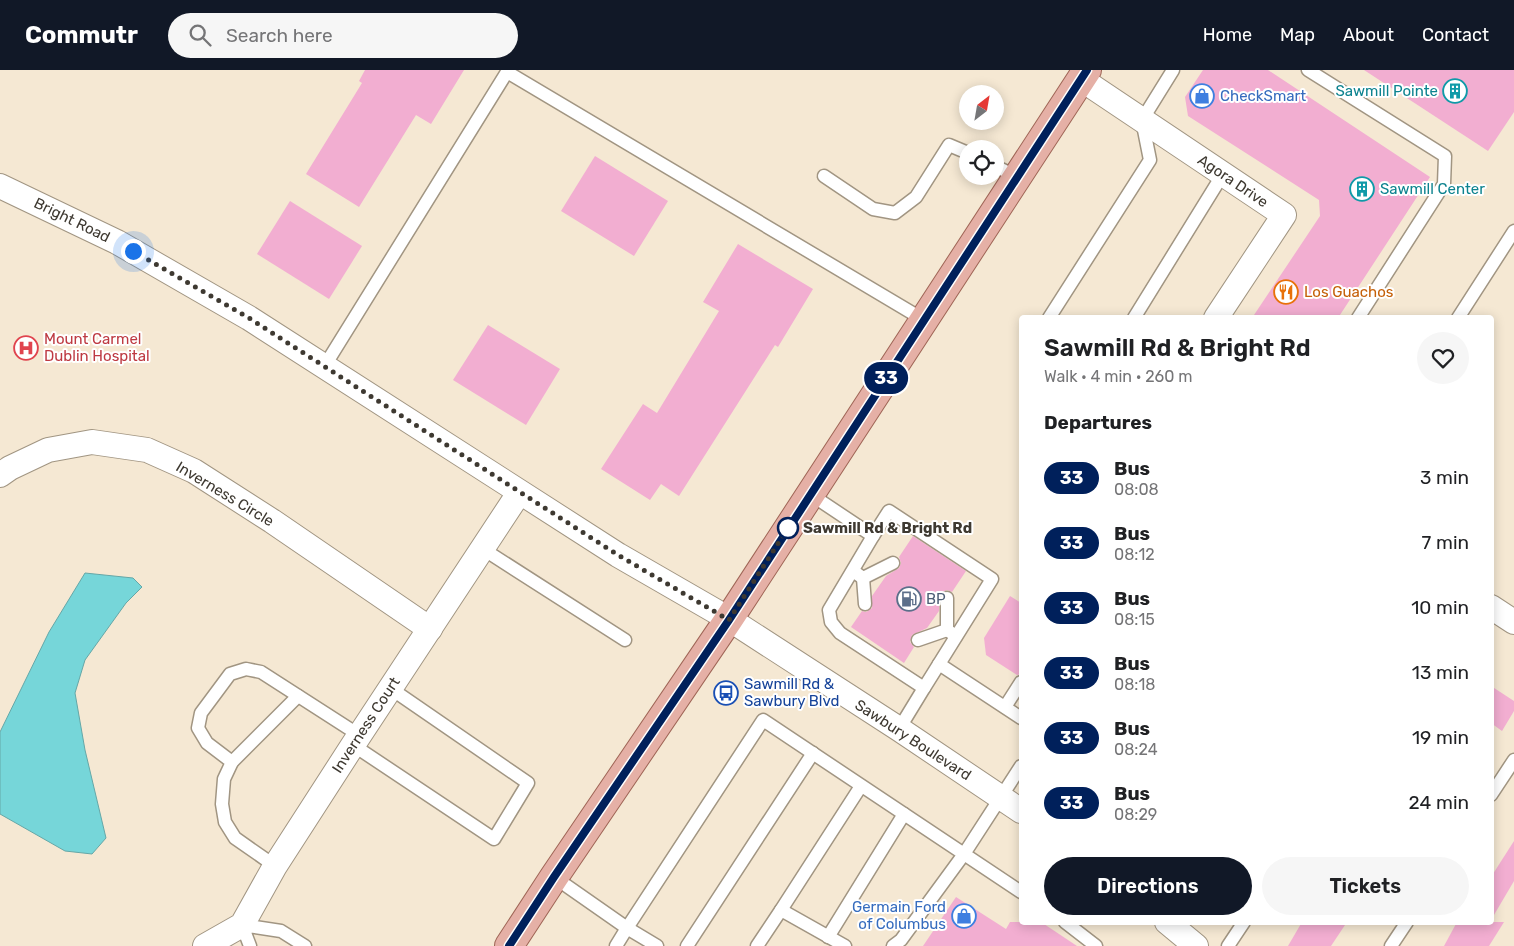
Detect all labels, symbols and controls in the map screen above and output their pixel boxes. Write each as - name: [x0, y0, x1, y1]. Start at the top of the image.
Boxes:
- search box: [168, 13, 518, 58]
- text: Commutr: [25, 21, 138, 49]
- icon: search: [186, 21, 214, 49]
- text: Search here: [226, 24, 333, 47]
- text: Home: [1203, 24, 1252, 46]
- text: Map: [1280, 24, 1315, 46]
- text: About: [1343, 24, 1394, 46]
- text: Contact: [1422, 24, 1489, 46]
- building icon: Sawmill Pointe: [1442, 78, 1468, 104]
- place label: Sawmill Pointe: [1335, 82, 1438, 100]
- shop icon: CheckSmart: [1189, 83, 1215, 109]
- north arrow: [959, 85, 1004, 130]
- map controls: [959, 85, 1004, 185]
- place label: CheckSmart: [1220, 87, 1306, 105]
- button: locate: [959, 140, 1004, 185]
- street label: Agora Drive: [1194, 151, 1272, 211]
- building icon: Sawmill Center: [1349, 176, 1375, 202]
- place label: Sawmill Center: [1380, 180, 1485, 198]
- street label: Bright Road: [31, 194, 113, 246]
- your location: [121, 239, 146, 264]
- restaurant icon: Los Guachos: [1273, 279, 1299, 305]
- place label: Los Guachos: [1304, 283, 1394, 301]
- place label: Mount Carmel Dublin Hospital: [44, 330, 150, 365]
- button: heart: [1417, 332, 1469, 384]
- text: Sawmill Rd & Bright Rd: [1044, 334, 1311, 362]
- hospital icon: Mount Carmel Dublin Hospital: [13, 335, 39, 361]
- line badge: 33: [864, 362, 908, 394]
- text: 33: [874, 367, 898, 389]
- text: Walk · 4 min · 260 m: [1044, 367, 1193, 386]
- text: Departures: [1044, 411, 1152, 434]
- text: Bus: [1114, 457, 1150, 480]
- street label: Inverness Circle: [173, 458, 277, 530]
- text: 3 min: [1420, 466, 1469, 489]
- text: 33: [1060, 467, 1083, 489]
- text: 08:08: [1114, 480, 1159, 499]
- marker: Sawmill Rd & Bright Rd: [777, 517, 799, 539]
- place label: Sawmill Rd & Bright Rd: [803, 519, 972, 537]
- text: Bus: [1114, 522, 1150, 545]
- text: 7 min: [1422, 531, 1469, 554]
- text: 33: [1060, 532, 1083, 554]
- text: 08:12: [1114, 545, 1155, 564]
- fuel station icon: BP: [896, 586, 922, 612]
- text: Bus: [1114, 587, 1150, 610]
- place label: BP: [926, 590, 946, 608]
- text: 10 min: [1411, 596, 1469, 619]
- text: 33: [1060, 597, 1083, 619]
- text: 08:15: [1114, 610, 1155, 629]
- text: Bus: [1114, 652, 1150, 675]
- text: 13 min: [1412, 661, 1469, 684]
- text: 33: [1060, 662, 1083, 684]
- street label: Inverness Court: [328, 674, 404, 776]
- place label: Sawmill Rd & Sawbury Blvd: [744, 675, 839, 710]
- text: 08:18: [1114, 675, 1155, 694]
- bus stop icon: Sawmill Rd & Sawbury Blvd: [713, 680, 739, 706]
- street label: Sawbury Boulevard: [851, 696, 975, 784]
- text: Bus: [1114, 717, 1150, 740]
- text: 19 min: [1412, 726, 1469, 749]
- text: 33: [1060, 727, 1083, 749]
- text: 08:24: [1114, 740, 1158, 759]
- text: Bus: [1114, 782, 1150, 805]
- text: 24 min: [1409, 791, 1469, 814]
- text: 33: [1060, 792, 1083, 814]
- text: 08:29: [1114, 805, 1157, 824]
- button: Directions: [1044, 857, 1252, 915]
- button: Tickets: [1262, 857, 1469, 915]
- place label: Germain Ford of Columbus: [852, 898, 946, 933]
- shop icon: Germain Ford of Columbus: [951, 903, 977, 929]

